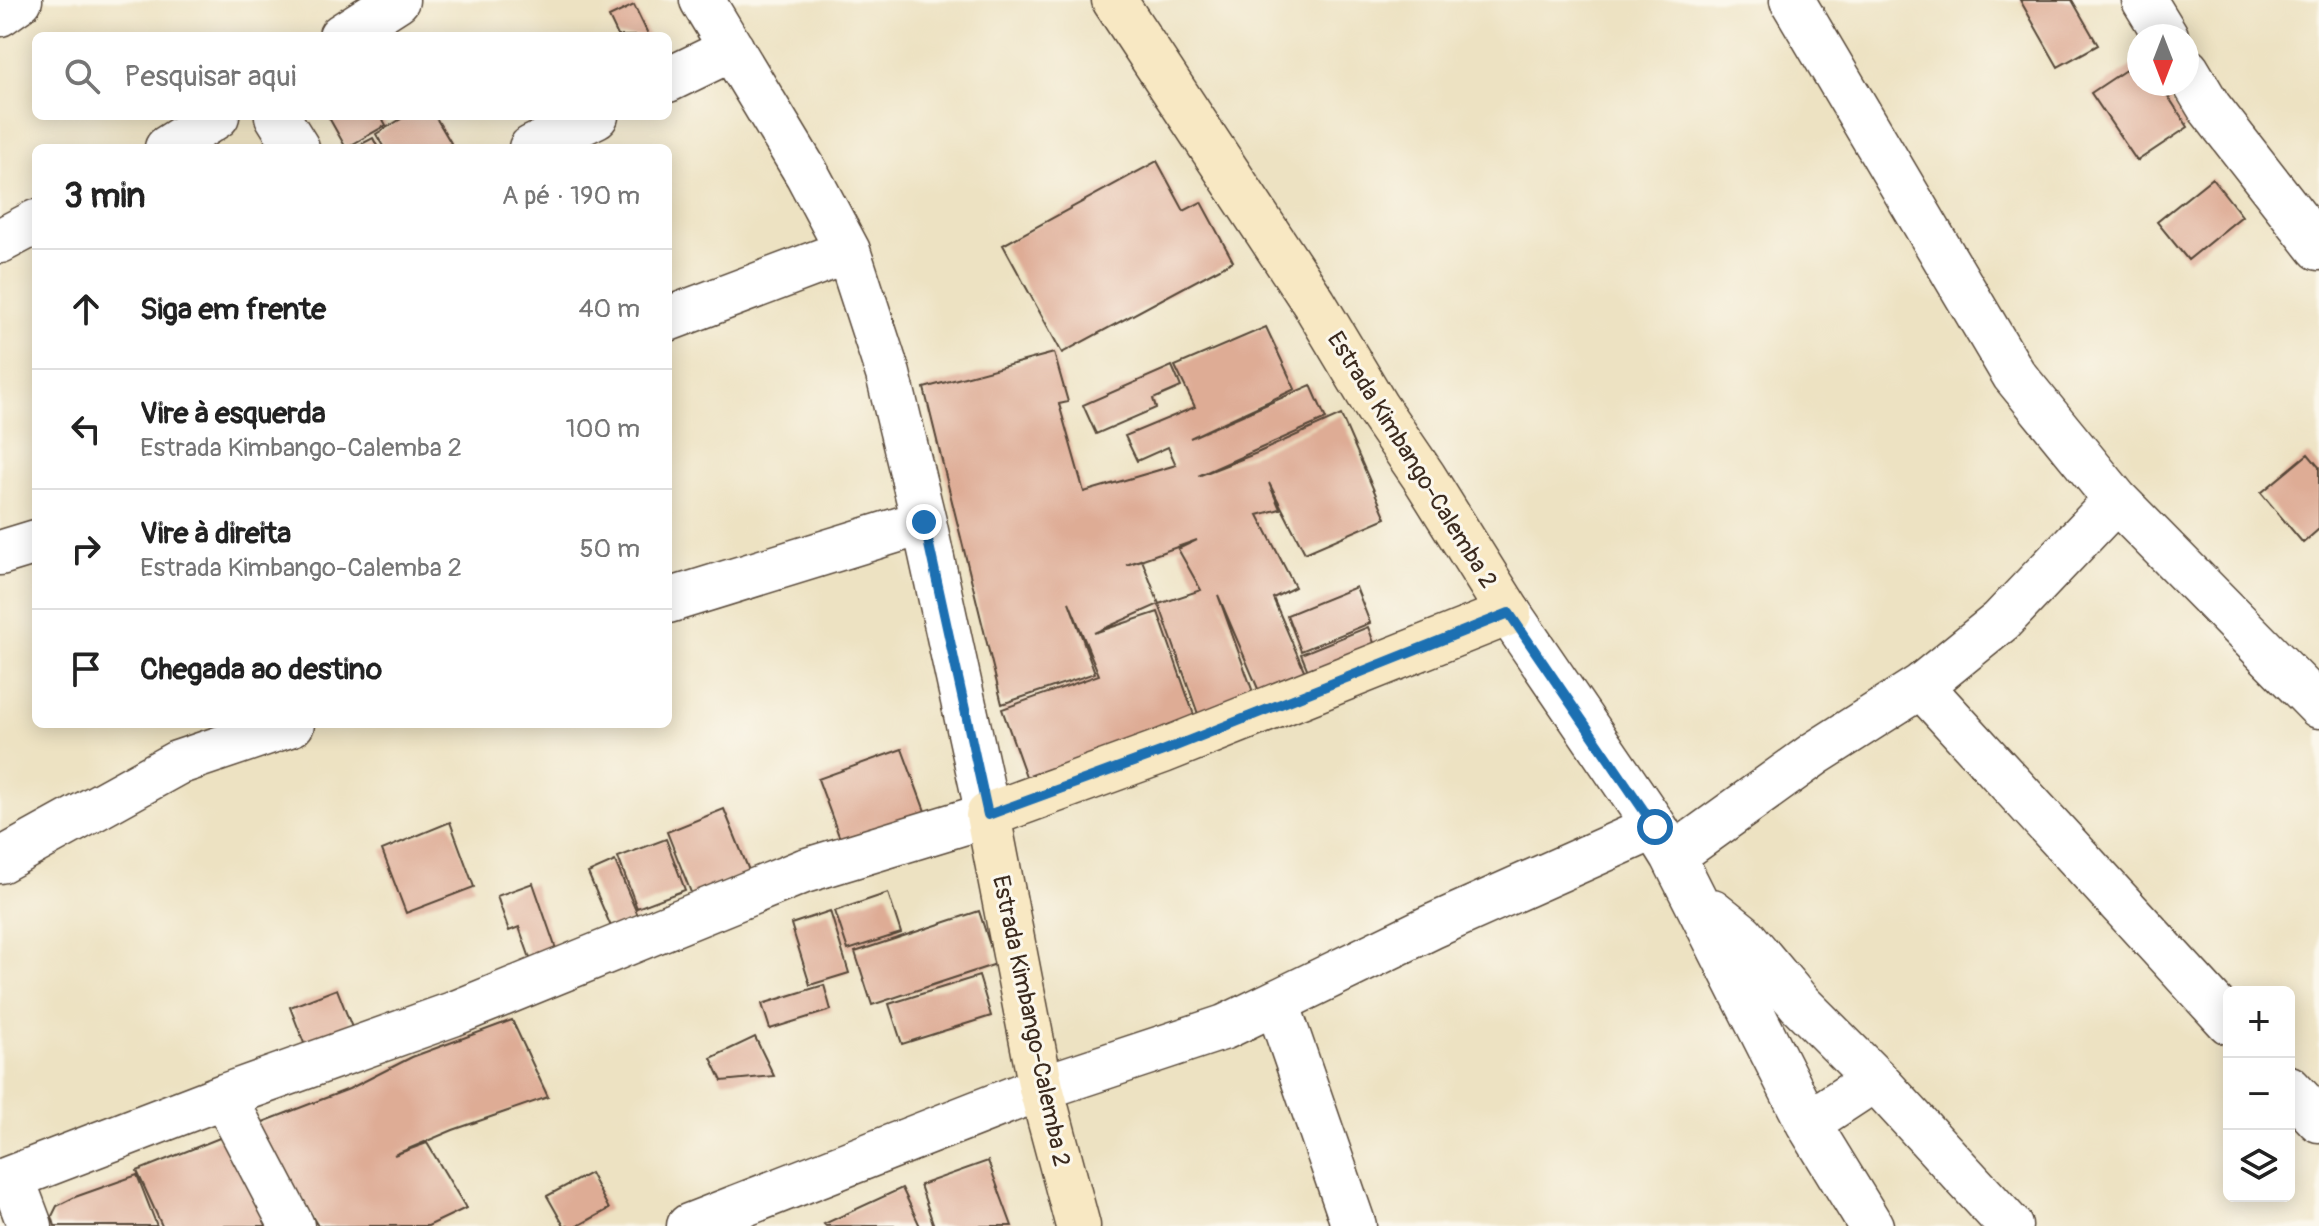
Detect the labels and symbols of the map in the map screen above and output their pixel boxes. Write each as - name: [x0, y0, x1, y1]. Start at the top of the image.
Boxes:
- north arrow: [2127, 24, 2199, 96]
- street label: Estrada Kimbango-Calemba 2: [1321, 326, 1503, 594]
- route end: [906, 504, 942, 540]
- route start: [1637, 809, 1673, 845]
- street label: Estrada Kimbango-Calemba 2: [986, 873, 1076, 1169]

